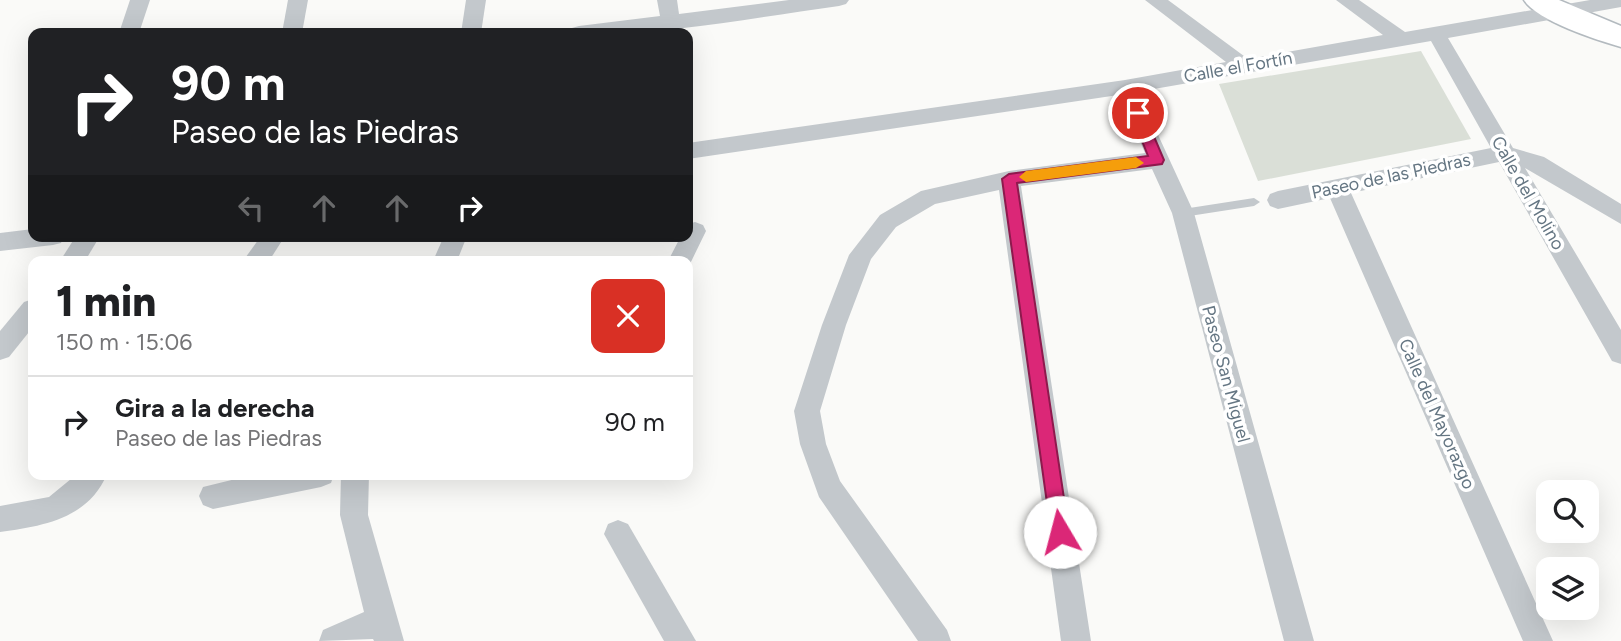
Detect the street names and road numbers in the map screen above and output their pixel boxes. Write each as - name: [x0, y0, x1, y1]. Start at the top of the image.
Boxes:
- street label: Calle el Fortín: [1182, 47, 1294, 87]
- street label: Calle del Molino: [1487, 132, 1569, 254]
- street label: Paseo de las Piedras: [1310, 148, 1472, 204]
- street label: Paseo San Miguel: [1197, 303, 1255, 445]
- street label: Calle del Mayorazgo: [1394, 335, 1480, 493]

